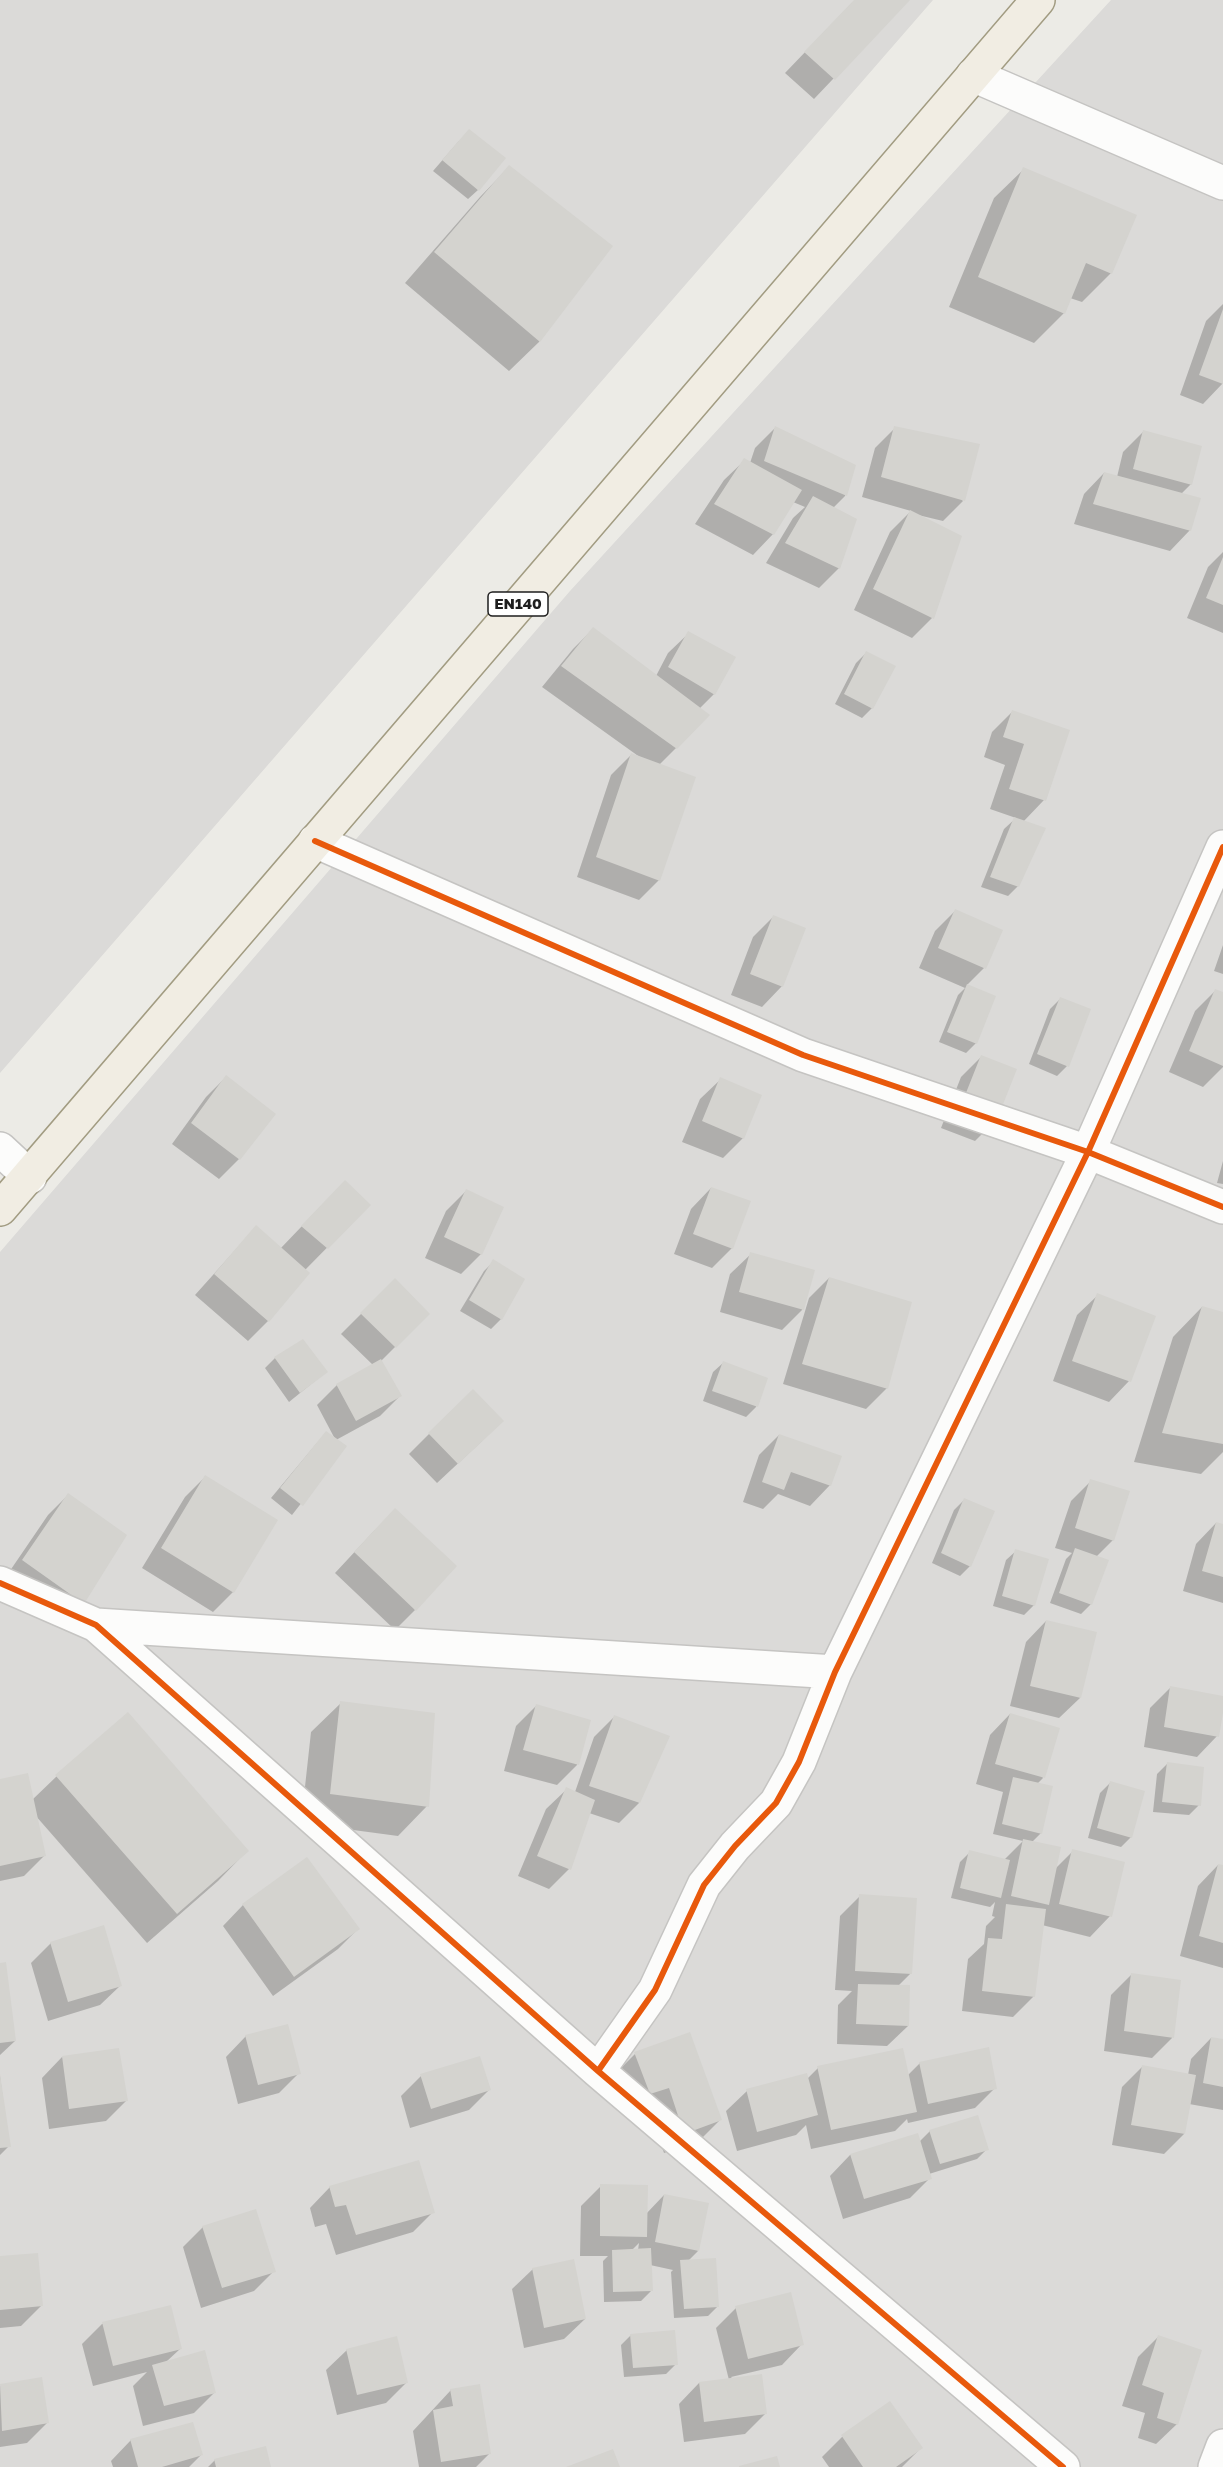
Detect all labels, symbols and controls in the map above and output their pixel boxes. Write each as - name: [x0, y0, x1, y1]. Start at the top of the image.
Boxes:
- road number: EN140: [488, 592, 548, 616]

